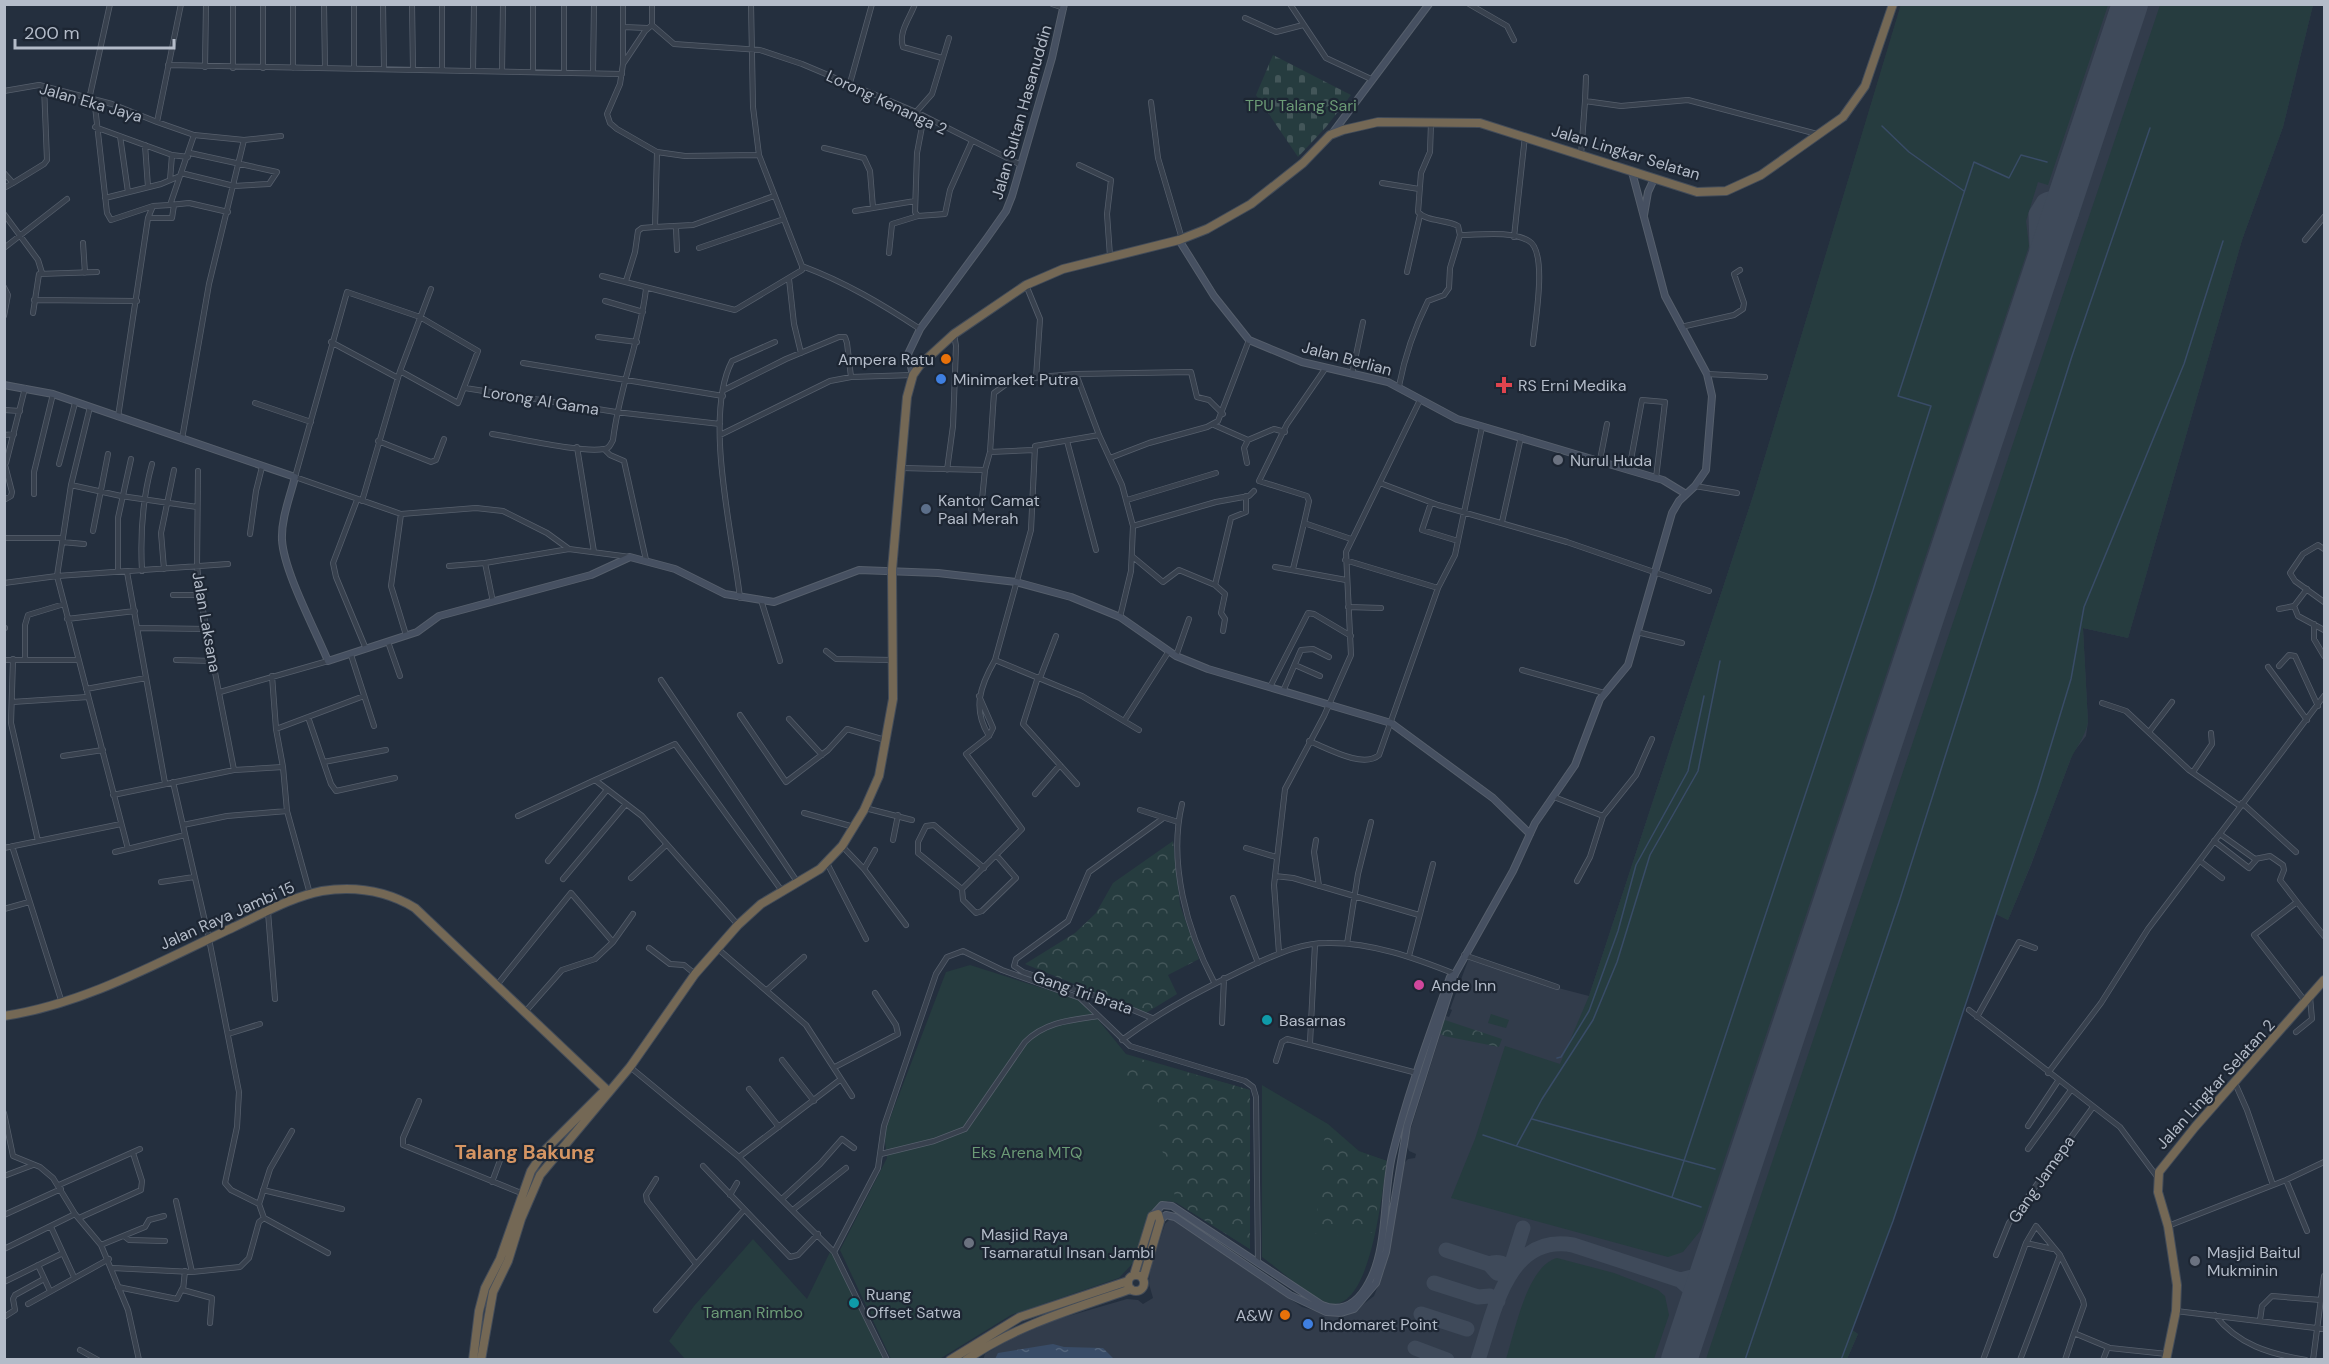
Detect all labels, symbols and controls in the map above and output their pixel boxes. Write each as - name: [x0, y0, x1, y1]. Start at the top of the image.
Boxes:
- scale bar: [15, 12, 174, 50]
- text: 200 m: [24, 21, 80, 45]
- street label: Jalan Sultan Hasanuddin: [986, 22, 1056, 202]
- street label: Lorong Kenanga 2: [823, 65, 951, 140]
- street label: Jalan Eka Jaya: [37, 78, 145, 127]
- park label: TPU Talang Sari: [1245, 95, 1357, 116]
- street label: Jalan Lingkar Selatan: [1549, 120, 1703, 185]
- street label: Jalan Berlian: [1300, 336, 1394, 381]
- place label: Ampera Ratu: [838, 349, 934, 370]
- marker: Ampera Ratu: [939, 352, 953, 366]
- place label: Minimarket Putra: [953, 369, 1078, 390]
- marker: Minimarket Putra: [934, 372, 948, 386]
- place label: RS Erni Medika: [1518, 375, 1626, 396]
- marker: RS Erni Medika: [1495, 376, 1513, 394]
- street label: Lorong Al Gama: [481, 381, 600, 420]
- place label: Nurul Huda: [1570, 450, 1652, 471]
- marker: Nurul Huda: [1551, 453, 1565, 467]
- place label: Kantor Camat Paal Merah: [938, 490, 1040, 529]
- marker: Kantor Camat Paal Merah: [919, 502, 933, 516]
- street label: Jalan Laksana: [187, 570, 226, 674]
- street label: Jalan Raya Jambi 15: [157, 876, 298, 955]
- street label: Gang Tri Brata: [1030, 966, 1136, 1019]
- place label: Ande Inn: [1431, 975, 1496, 996]
- marker: Ande Inn: [1412, 978, 1426, 992]
- place label: Basarnas: [1279, 1010, 1346, 1031]
- marker: Basarnas: [1260, 1013, 1274, 1027]
- street label: Jalan Lingkar Selatan 2: [2151, 1015, 2279, 1154]
- street label: Gang Jamepa: [2004, 1131, 2079, 1227]
- district label: Talang Bakung: [455, 1139, 595, 1165]
- park label: Eks Arena MTQ: [972, 1142, 1082, 1163]
- place label: Masjid Raya Tsamaratul Insan Jambi: [981, 1224, 1154, 1263]
- marker: Masjid Raya Tsamaratul Insan Jambi: [962, 1236, 976, 1250]
- place label: Masjid Baitul Mukminin: [2207, 1242, 2300, 1281]
- marker: Masjid Baitul Mukminin: [2188, 1254, 2202, 1268]
- place label: Ruang Offset Satwa: [866, 1284, 961, 1323]
- marker: Ruang Offset Satwa: [847, 1296, 861, 1310]
- park label: Taman Rimbo: [703, 1302, 803, 1323]
- place label: A&W: [1236, 1305, 1273, 1326]
- marker: A&W: [1278, 1308, 1292, 1322]
- place label: Indomaret Point: [1320, 1314, 1438, 1335]
- marker: Indomaret Point: [1301, 1317, 1315, 1331]

